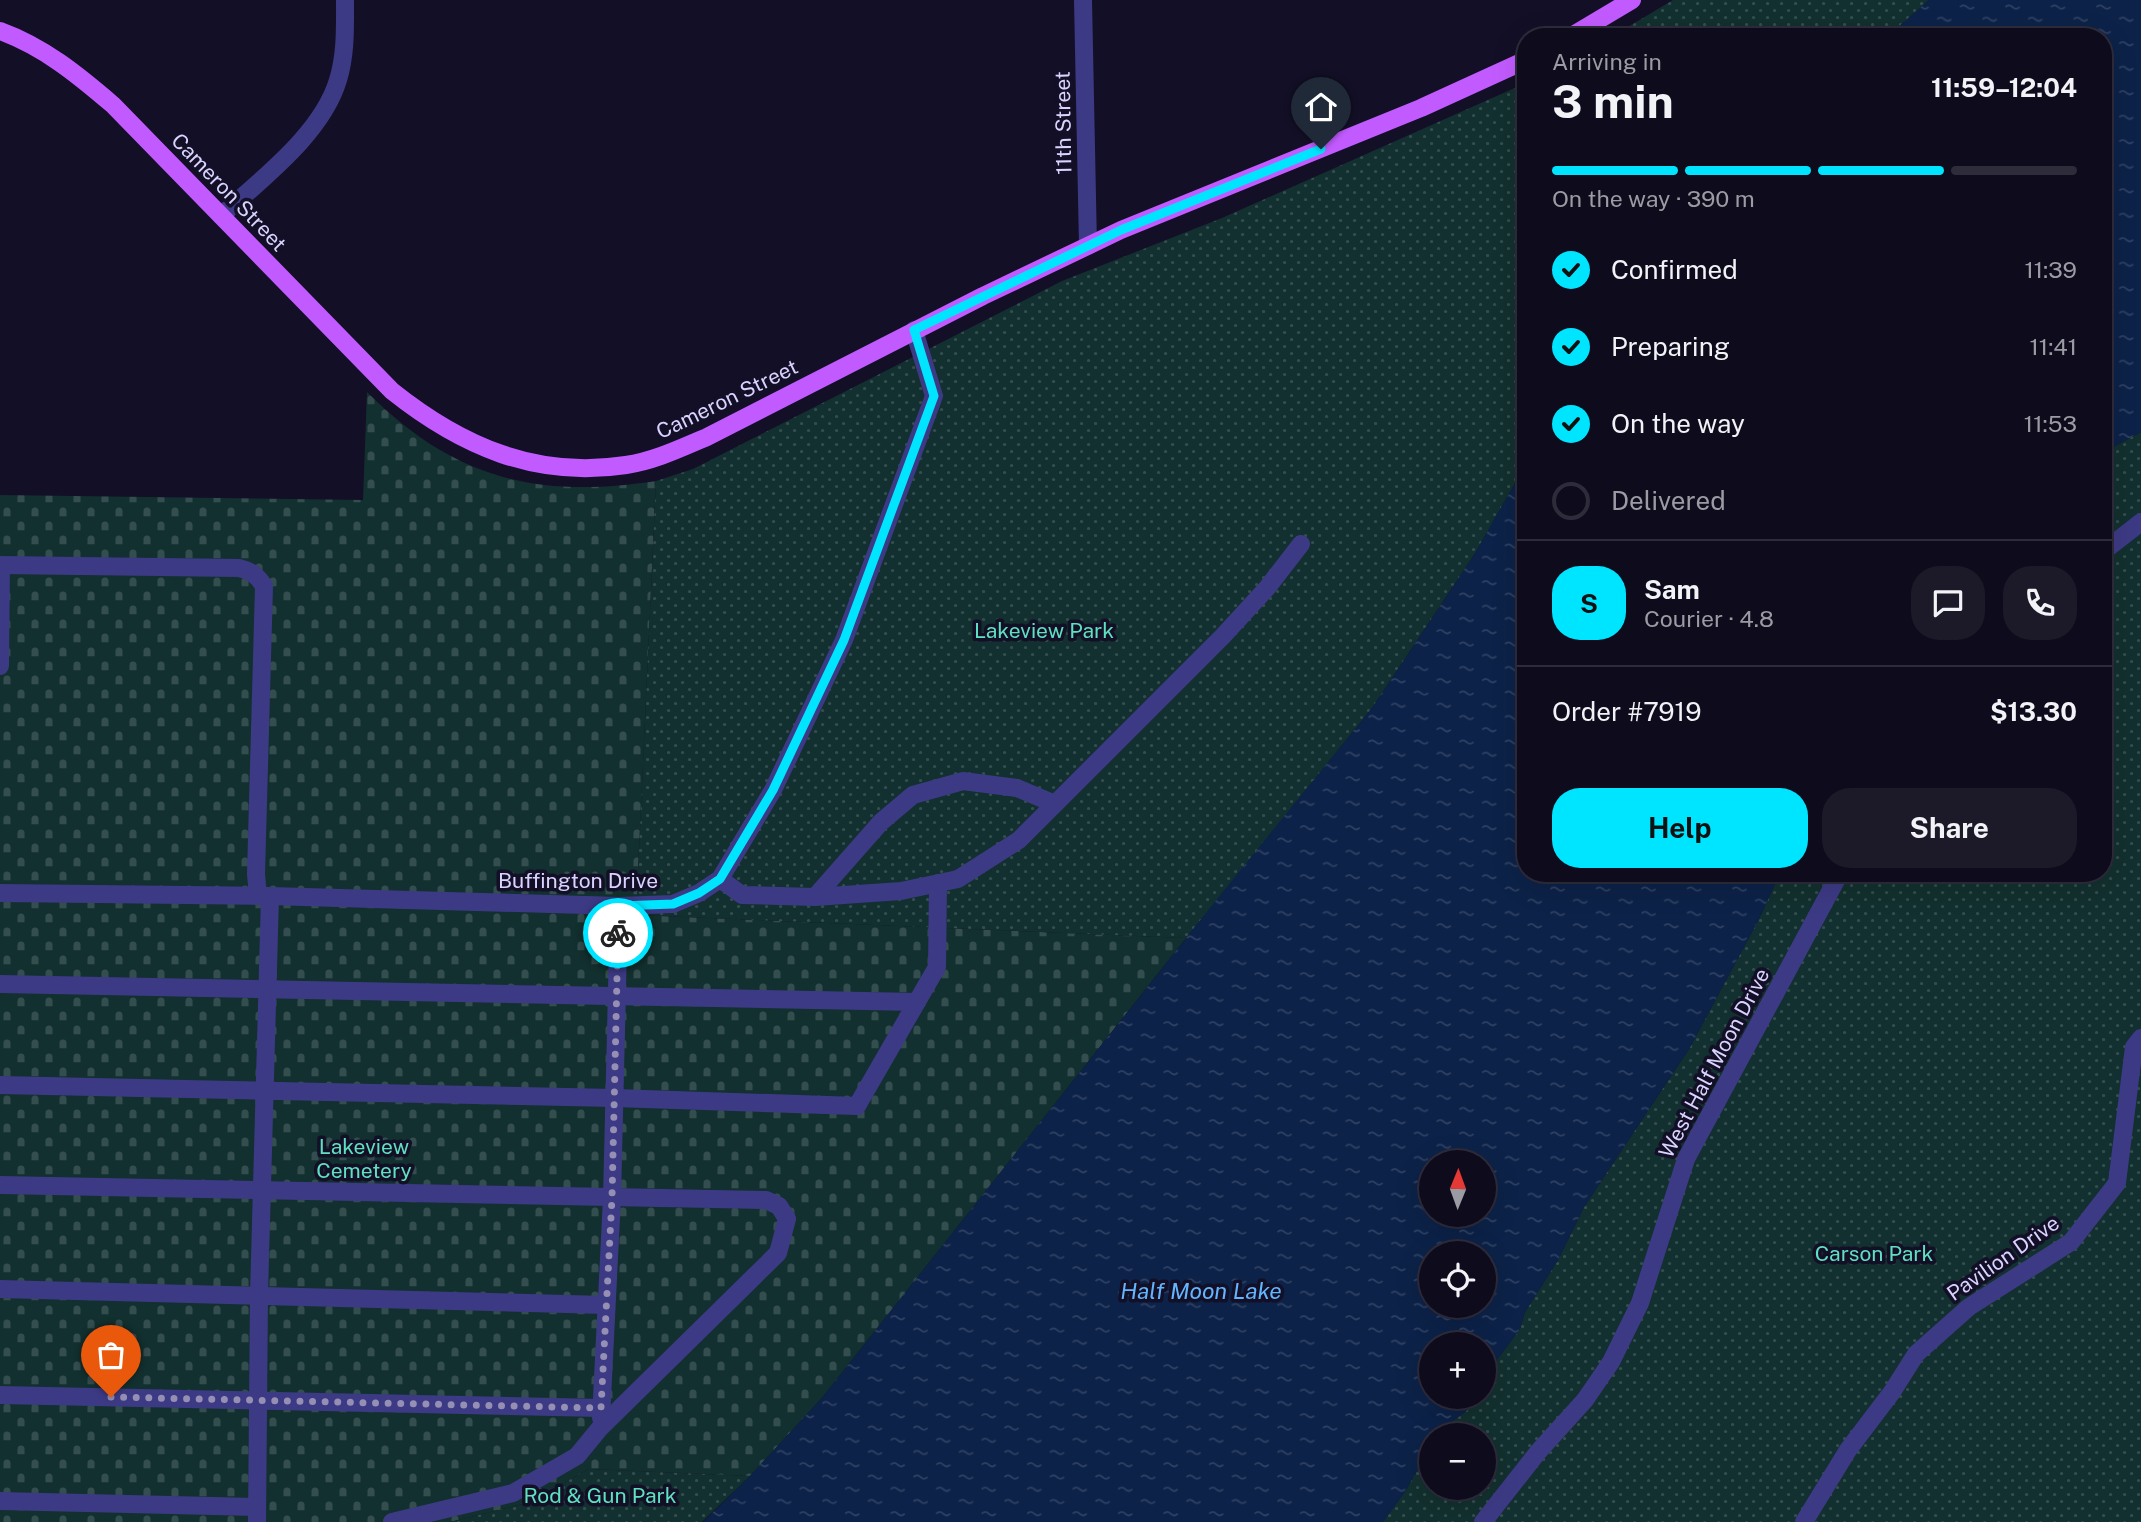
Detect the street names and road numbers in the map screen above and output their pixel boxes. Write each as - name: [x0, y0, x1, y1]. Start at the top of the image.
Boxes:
- street label: 11th Street: [1050, 71, 1076, 175]
- street label: Cameron Street: [166, 128, 292, 256]
- street label: Cameron Street: [652, 354, 802, 444]
- street label: Buffington Drive: [498, 868, 658, 893]
- street label: West Half Moon Drive: [1653, 964, 1775, 1162]
- street label: Pavilion Drive: [1942, 1210, 2064, 1306]

